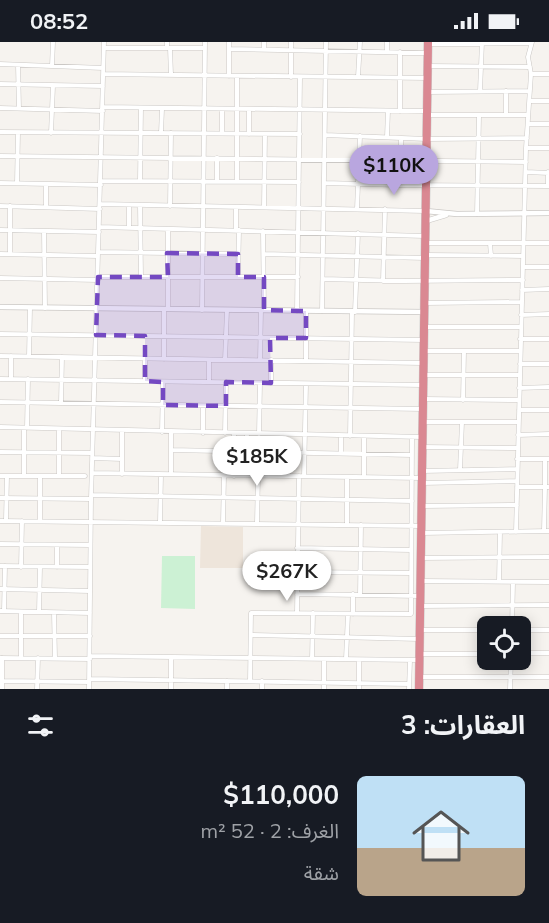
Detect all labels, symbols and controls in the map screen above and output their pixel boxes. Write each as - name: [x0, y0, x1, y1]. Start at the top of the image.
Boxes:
- text: 08:52: [30, 7, 88, 35]
- pin: $110K: [352, 145, 436, 196]
- text: $110K: [363, 152, 425, 177]
- pin: $185K: [215, 436, 299, 487]
- text: $185K: [226, 443, 288, 468]
- pin: $267K: [245, 551, 329, 602]
- text: $267K: [256, 558, 318, 583]
- map controls: [477, 616, 531, 670]
- button: locate: [477, 616, 531, 670]
- text: العقارات: 3: [401, 708, 525, 741]
- icon: filters: [24, 709, 57, 742]
- text: $110,000: [223, 778, 339, 811]
- icon: home: [405, 800, 477, 872]
- text: الغرف: 2 · 52 m²: [200, 818, 339, 843]
- text: شقة: [304, 860, 339, 885]

